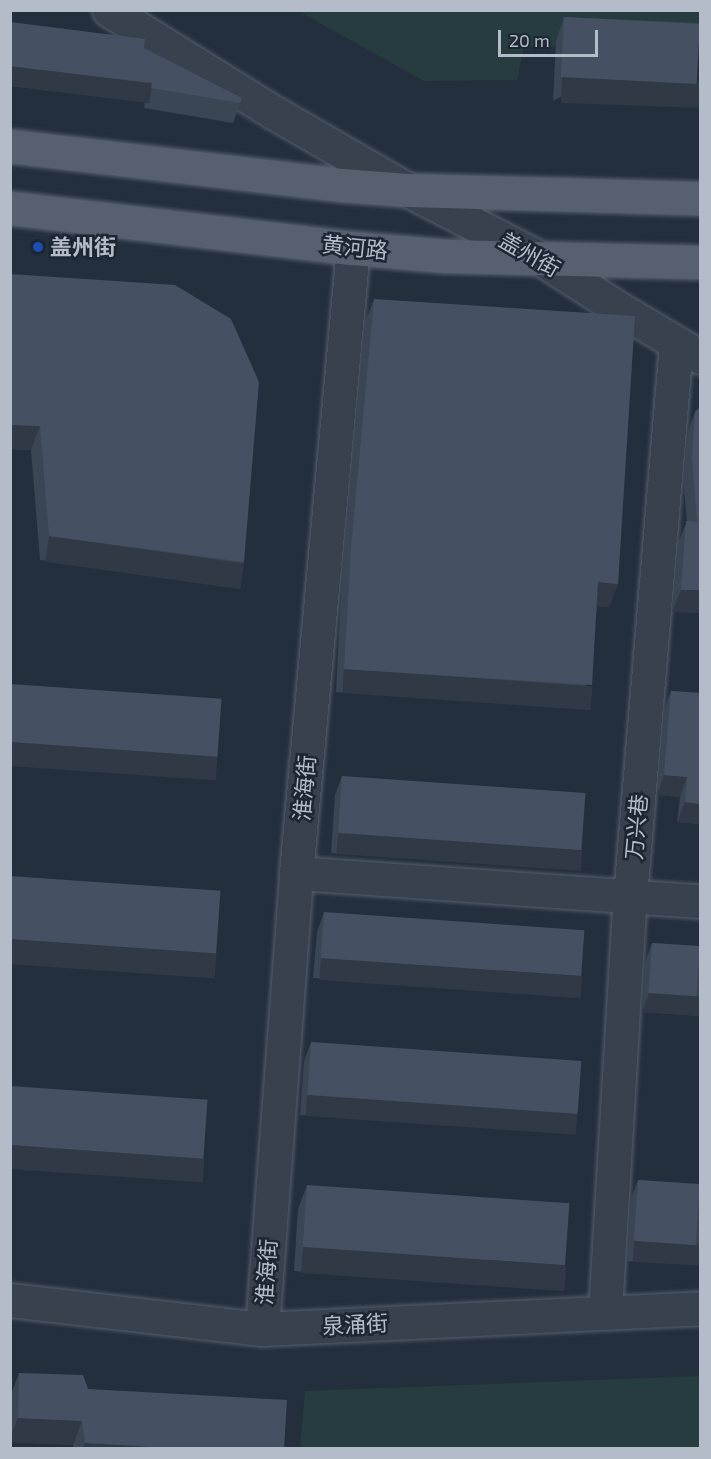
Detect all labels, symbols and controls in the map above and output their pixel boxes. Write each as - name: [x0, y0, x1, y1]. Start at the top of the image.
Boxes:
- scale bar: [501, 18, 602, 56]
- text: 20 m: [509, 29, 550, 51]
- street label: 盖州街: [495, 226, 565, 282]
- street label: 黄河路: [321, 230, 389, 264]
- place label: 盖州街: [50, 234, 116, 260]
- marker: 盖州街: [31, 240, 45, 254]
- street label: 淮海街: [288, 754, 320, 822]
- street label: 万兴巷: [620, 793, 652, 861]
- street label: 淮海街: [251, 1238, 281, 1306]
- street label: 泉涌街: [321, 1309, 389, 1339]

